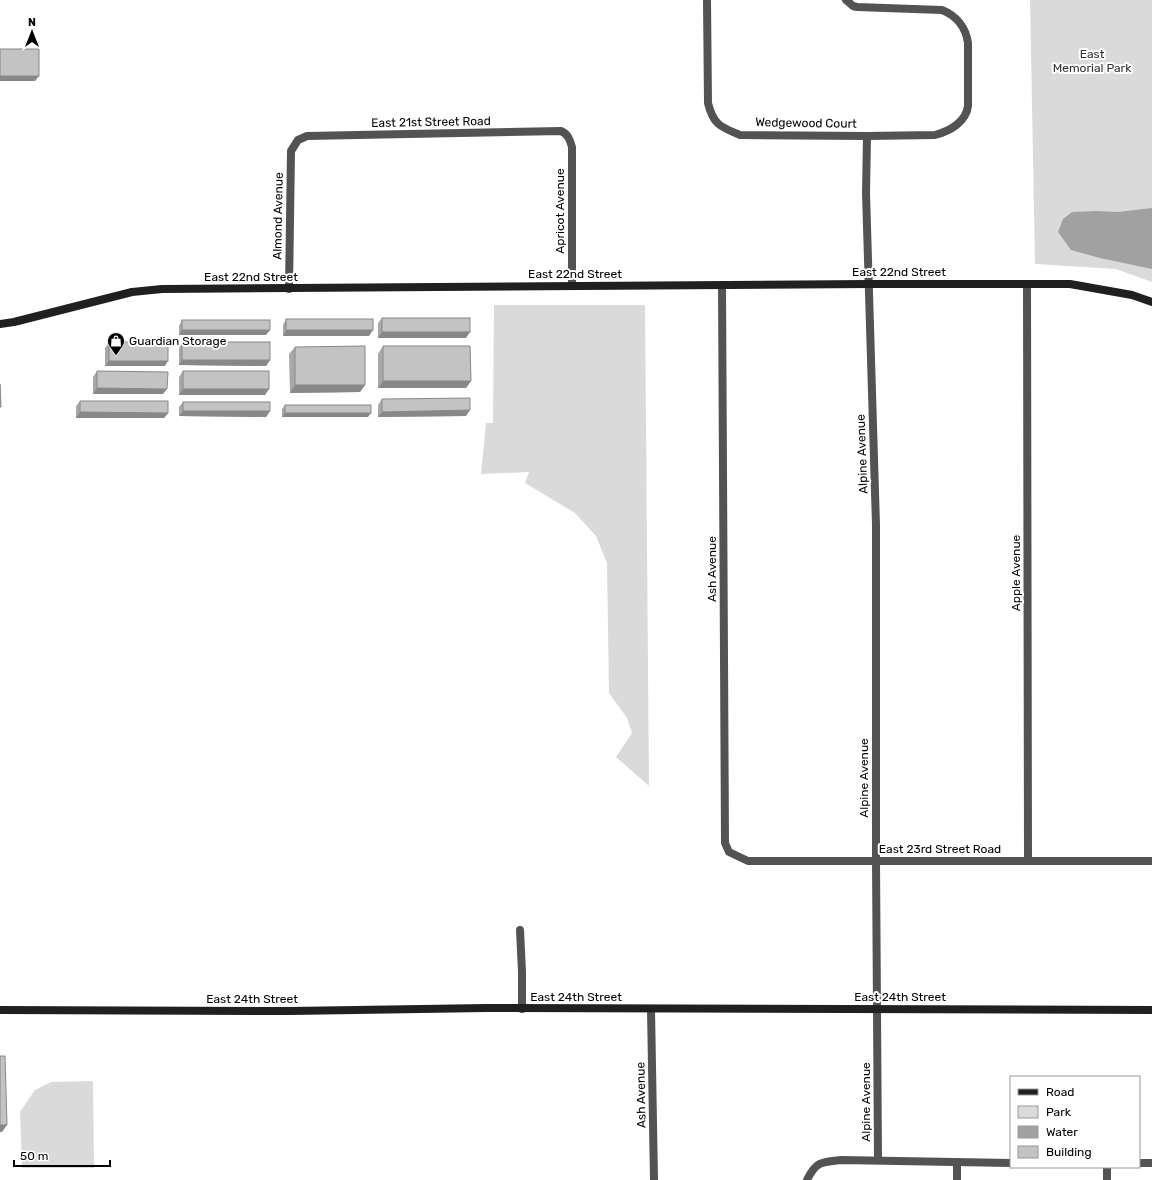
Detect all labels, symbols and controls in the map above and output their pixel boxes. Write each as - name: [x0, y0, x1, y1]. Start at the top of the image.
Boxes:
- north arrow: [12, 12, 52, 52]
- text: N: [28, 16, 36, 29]
- park label: East Memorial Park: [1053, 47, 1132, 75]
- street label: East 21st Street Road: [371, 114, 491, 130]
- street label: Wedgewood Court: [755, 115, 857, 131]
- street label: Apricot Avenue: [553, 168, 567, 254]
- street label: Almond Avenue: [270, 172, 286, 260]
- street label: East 22nd Street: [852, 265, 946, 279]
- street label: East 22nd Street: [528, 267, 622, 281]
- street label: East 22nd Street: [204, 270, 298, 284]
- shop icon: Guardian Storage: [106, 331, 126, 356]
- place label: Guardian Storage: [129, 334, 227, 348]
- street label: Alpine Avenue: [854, 414, 870, 494]
- street label: Apple Avenue: [1009, 534, 1023, 611]
- street label: Ash Avenue: [705, 536, 719, 602]
- street label: Alpine Avenue: [857, 738, 871, 818]
- street label: East 23rd Street Road: [879, 842, 1001, 856]
- street label: East 24th Street: [530, 990, 622, 1004]
- street label: East 24th Street: [854, 990, 946, 1004]
- street label: East 24th Street: [206, 992, 298, 1006]
- street label: Ash Avenue: [633, 1062, 649, 1128]
- street label: Alpine Avenue: [859, 1062, 873, 1142]
- legend: [1010, 1076, 1140, 1168]
- text: Road: [1046, 1085, 1074, 1099]
- text: Park: [1046, 1105, 1072, 1119]
- text: Water: [1046, 1125, 1078, 1139]
- scale bar: [14, 1142, 110, 1168]
- text: Building: [1046, 1145, 1092, 1159]
- text: 50 m: [20, 1149, 48, 1163]

